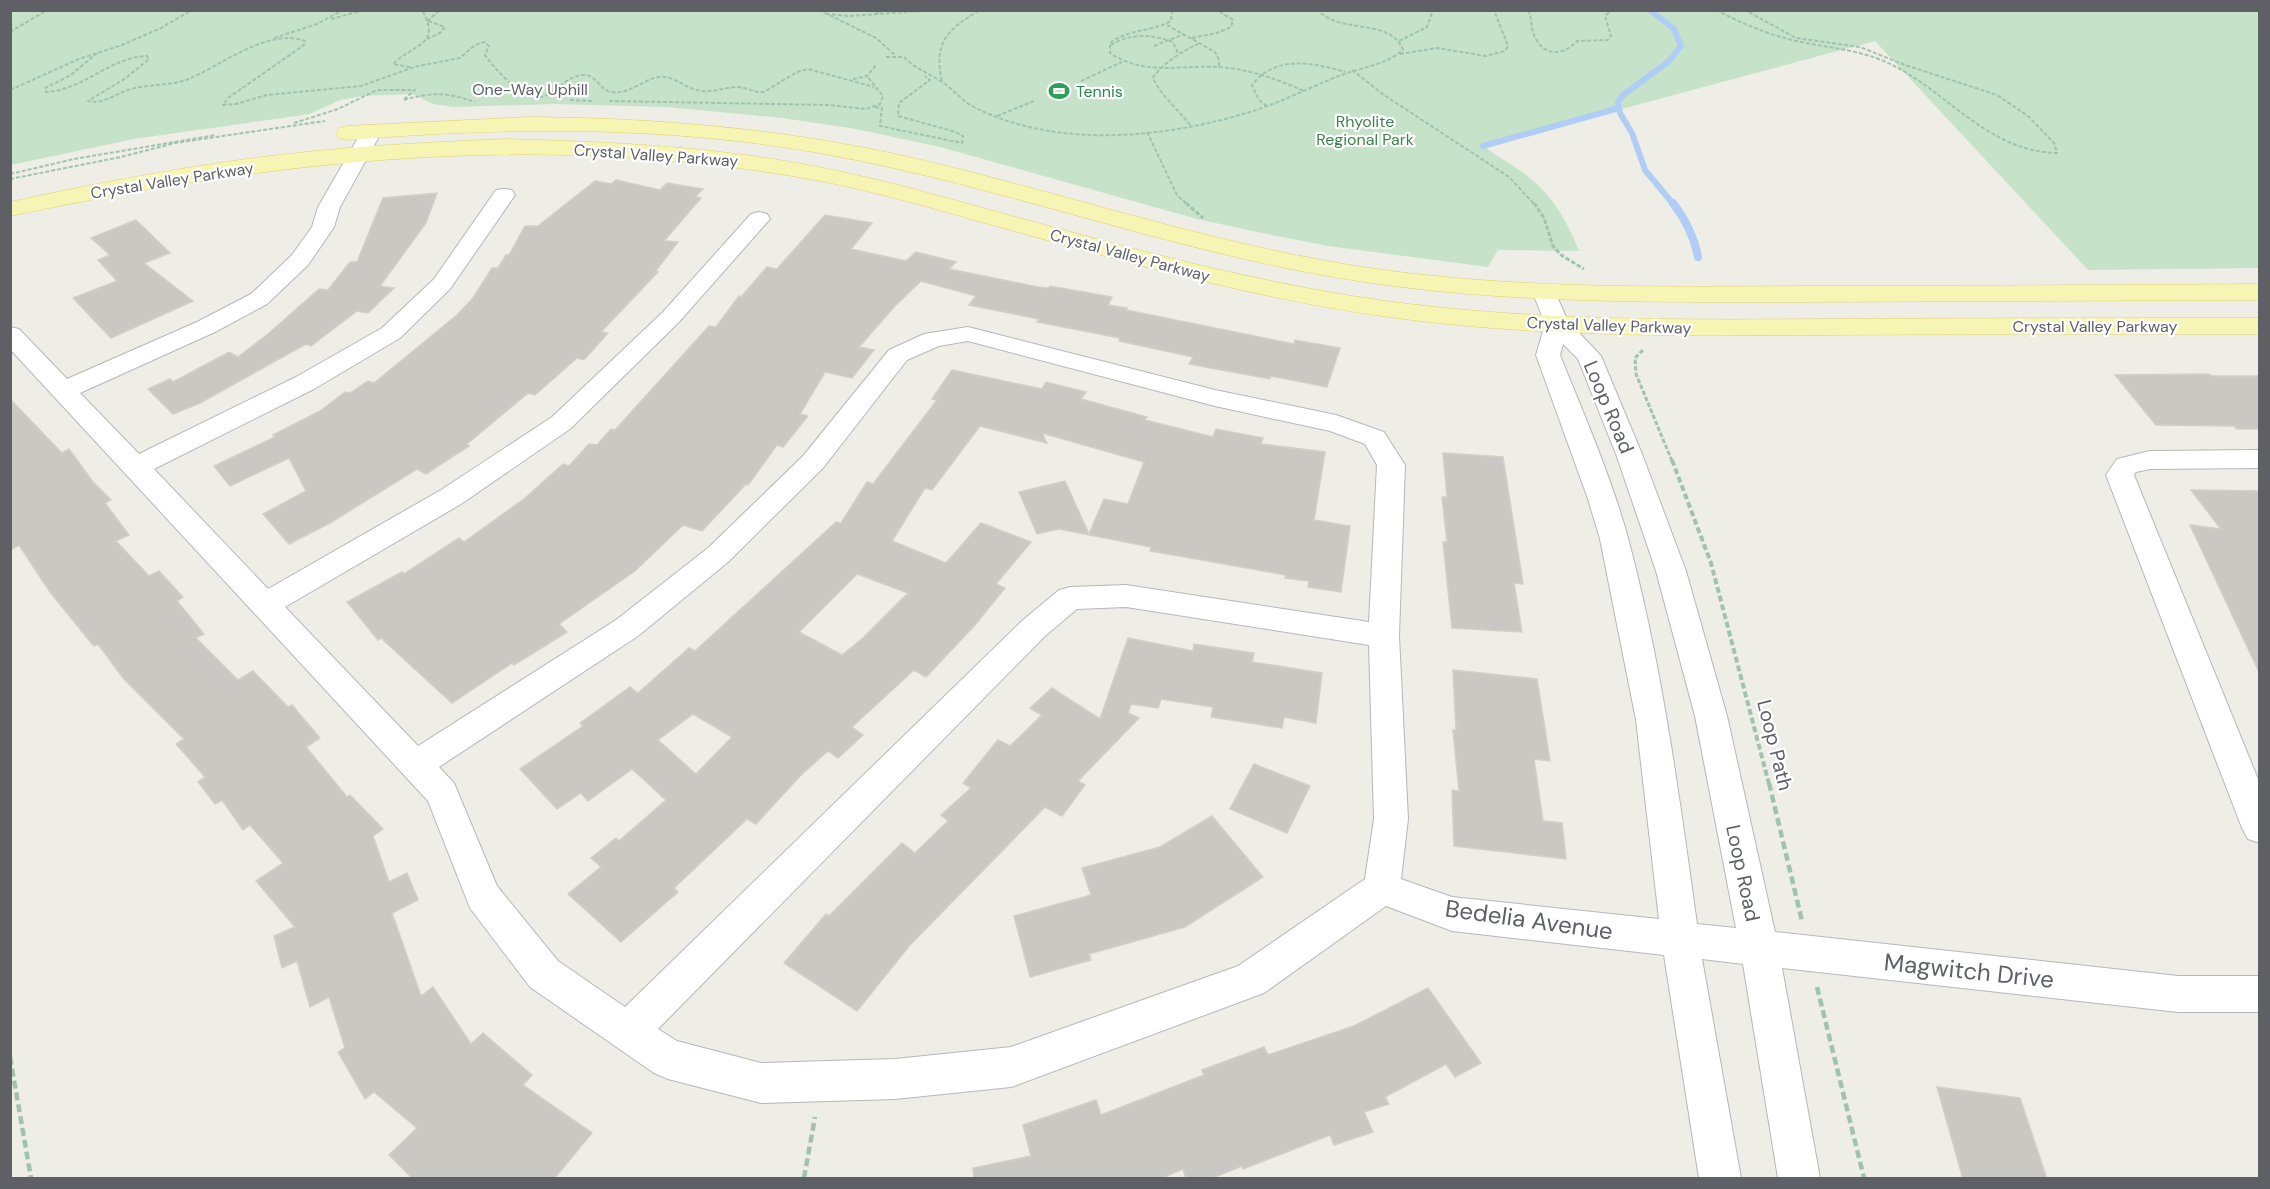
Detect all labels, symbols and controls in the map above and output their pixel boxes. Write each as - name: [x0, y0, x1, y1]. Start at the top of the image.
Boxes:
- street label: One-Way Uphill: [472, 79, 588, 100]
- sports icon: Tennis: [1047, 79, 1071, 103]
- place label: Tennis: [1076, 81, 1123, 102]
- park label: Rhyolite Regional Park: [1316, 111, 1414, 150]
- street label: Crystal Valley Parkway: [573, 139, 739, 172]
- street label: Crystal Valley Parkway: [89, 157, 255, 204]
- street label: Crystal Valley Parkway: [1048, 224, 1212, 287]
- street label: Crystal Valley Parkway: [1526, 312, 1692, 339]
- street label: Crystal Valley Parkway: [2013, 316, 2177, 337]
- street label: Loop Road: [1578, 357, 1640, 457]
- street label: Loop Path: [1751, 697, 1799, 793]
- street label: Loop Road: [1720, 822, 1766, 924]
- street label: Bedelia Avenue: [1443, 892, 1615, 947]
- street label: Magwitch Drive: [1883, 946, 2055, 995]

